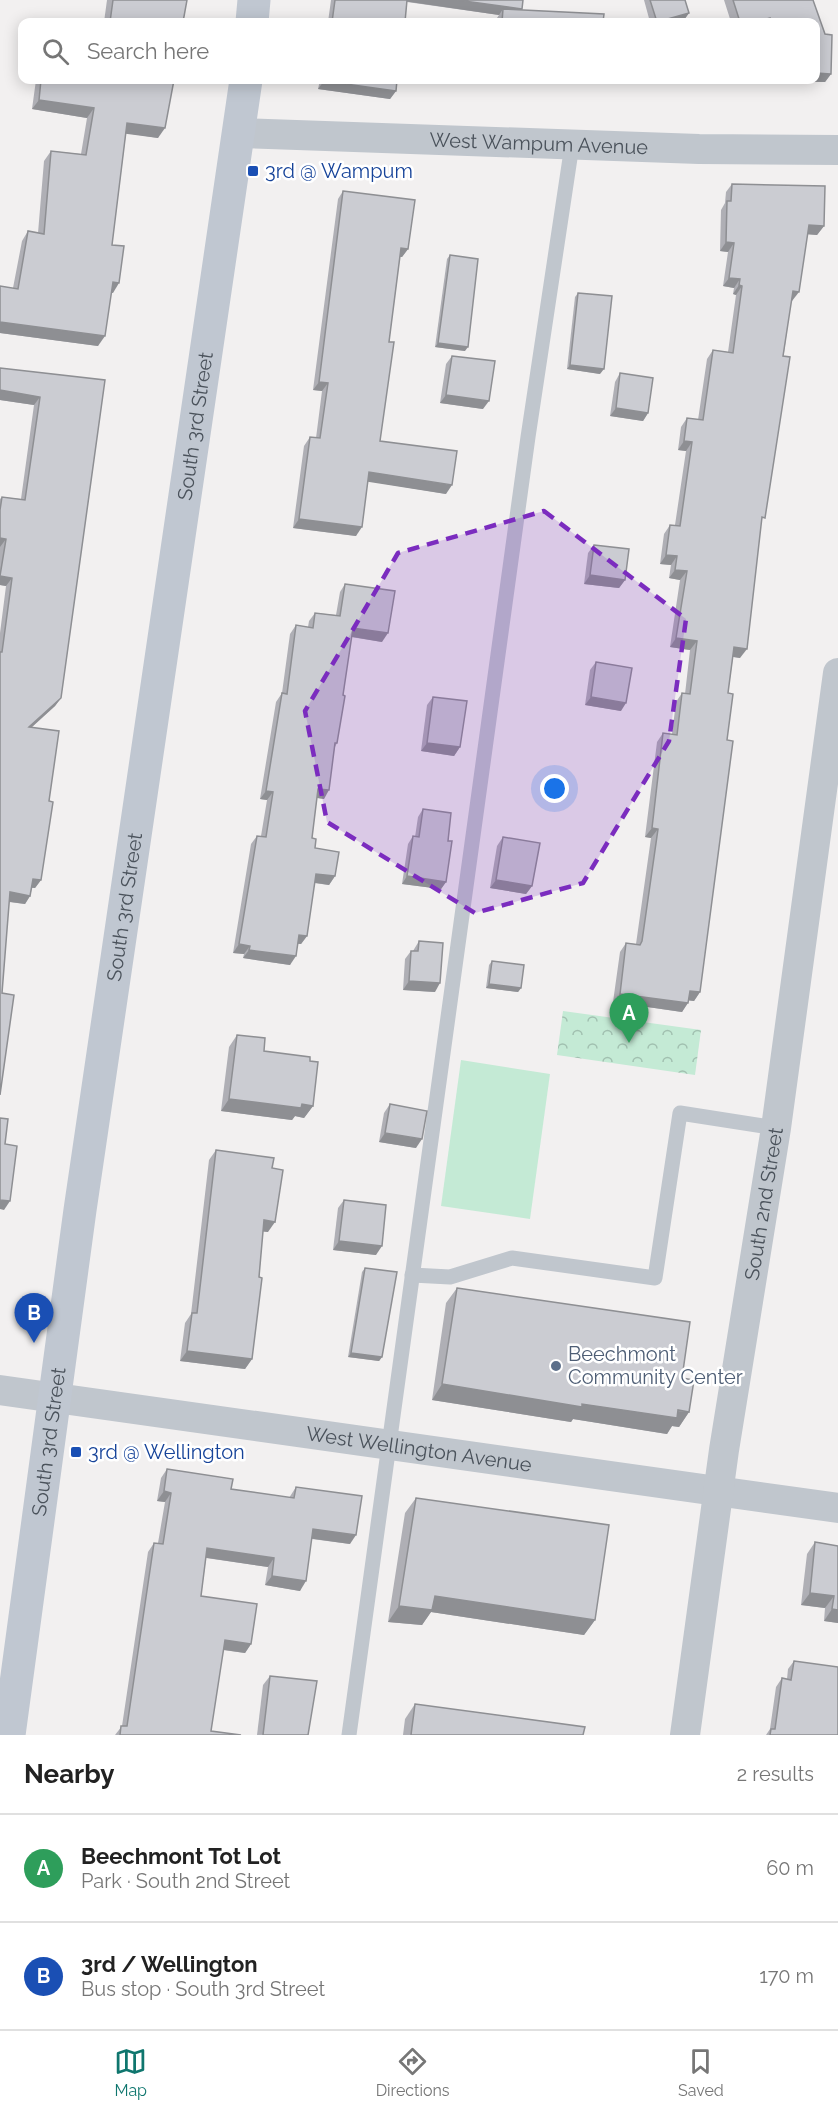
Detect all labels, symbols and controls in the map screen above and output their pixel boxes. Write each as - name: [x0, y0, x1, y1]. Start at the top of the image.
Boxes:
- search box: [18, 18, 820, 84]
- icon: search: [39, 35, 72, 68]
- text: Search here: [87, 38, 209, 64]
- street label: West Wampum Avenue: [429, 128, 649, 159]
- place label: 3rd @ Wampum: [265, 159, 413, 183]
- marker: 3rd @ Wampum: [246, 164, 260, 178]
- street label: South 3rd Street: [172, 350, 218, 502]
- your location: [540, 774, 569, 803]
- street label: South 3rd Street: [102, 831, 147, 983]
- pin: A: [610, 994, 648, 1043]
- street label: South 2nd Street: [740, 1125, 788, 1282]
- pin: B: [15, 1294, 54, 1343]
- place label: Beechmont Community Center: [568, 1342, 743, 1389]
- marker: Beechmont Community Center: [549, 1359, 563, 1373]
- street label: South 3rd Street: [27, 1365, 71, 1518]
- street label: West Wellington Avenue: [304, 1421, 533, 1477]
- place label: 3rd @ Wellington: [88, 1440, 245, 1464]
- marker: 3rd @ Wellington: [69, 1445, 83, 1459]
- text: Nearby: [24, 1759, 114, 1789]
- text: 2 results: [737, 1762, 814, 1786]
- text: Beechmont Tot Lot: [81, 1843, 281, 1869]
- text: A: [37, 1856, 50, 1880]
- text: 60 m: [766, 1856, 814, 1880]
- text: Park · South 2nd Street: [81, 1869, 290, 1893]
- text: 3rd / Wellington: [81, 1951, 258, 1977]
- text: B: [37, 1964, 50, 1988]
- text: 170 m: [759, 1964, 814, 1988]
- text: Bus stop · South 3rd Street: [81, 1977, 325, 2001]
- tab: Map: [114, 2045, 147, 2100]
- tab: Directions: [376, 2045, 450, 2100]
- tab: Saved: [678, 2045, 724, 2100]

